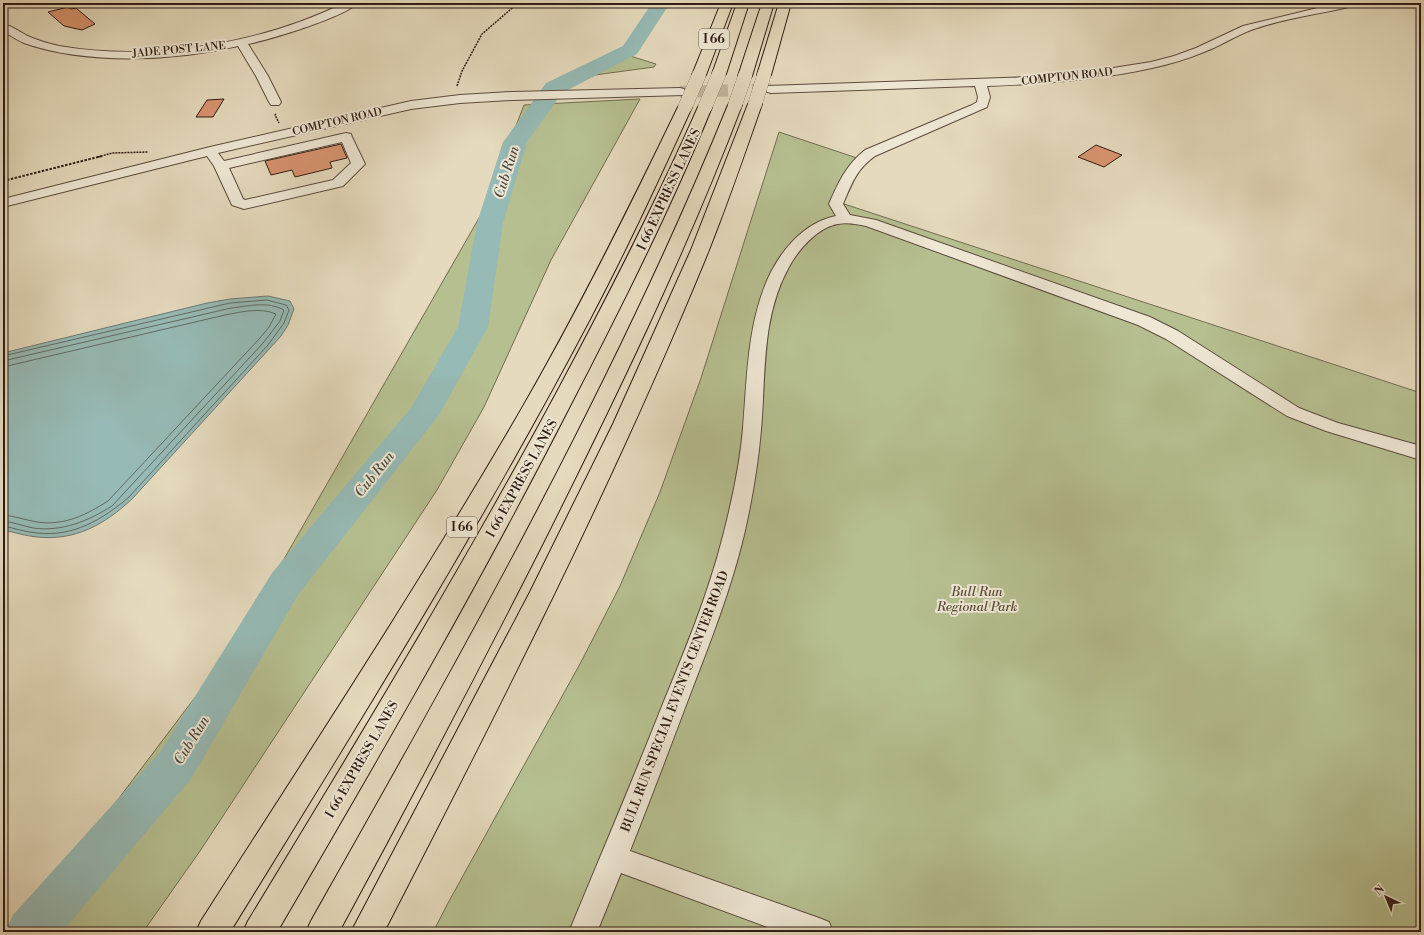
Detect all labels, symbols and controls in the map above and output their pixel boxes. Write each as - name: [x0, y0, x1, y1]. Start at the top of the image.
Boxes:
- road number: I 66: [699, 29, 729, 49]
- street label: JADE POST LANE: [131, 39, 227, 61]
- street label: COMPTON ROAD: [1021, 65, 1114, 89]
- street label: COMPTON ROAD: [291, 105, 384, 139]
- street label: I 66 EXPRESS LANES: [634, 126, 704, 253]
- water label: Cub Run: [490, 144, 524, 201]
- street label: I 66 EXPRESS LANES: [483, 417, 561, 540]
- water label: Cub Run: [351, 448, 399, 501]
- road number: I 66: [447, 517, 477, 537]
- street label: BULL RUN SPECIAL EVENTS CENTER ROAD: [617, 568, 732, 835]
- park label: Bull Run Regional Park: [936, 584, 1018, 615]
- street label: I 66 EXPRESS LANES: [322, 698, 402, 821]
- water label: Cub Run: [170, 713, 214, 768]
- north arrow: [1366, 877, 1406, 917]
- text: N: [1372, 882, 1388, 899]

